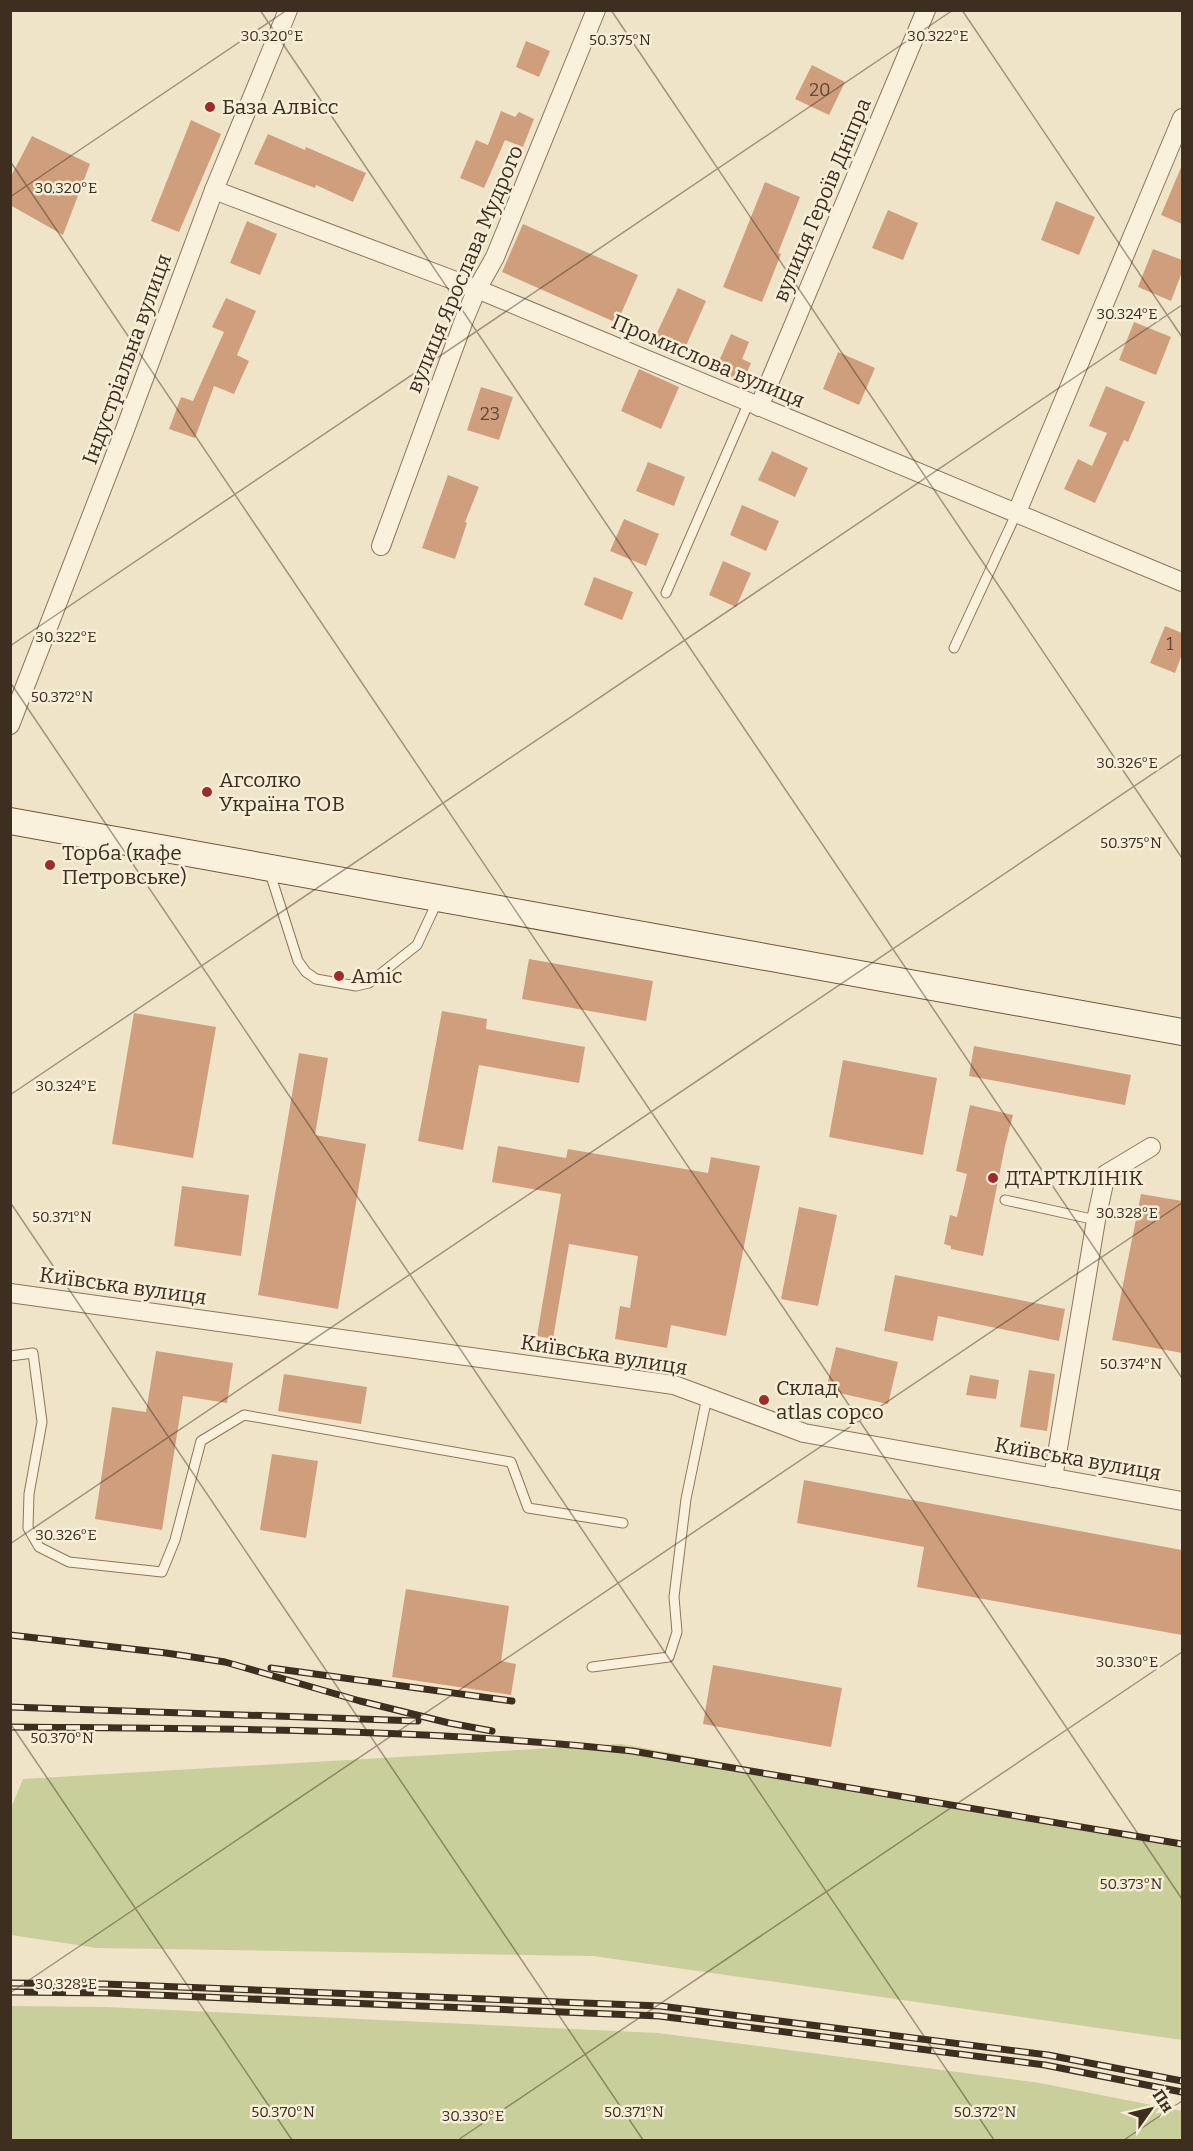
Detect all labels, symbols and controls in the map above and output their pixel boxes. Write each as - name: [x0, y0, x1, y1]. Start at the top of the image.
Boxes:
- text: 30.320°E: [241, 27, 303, 45]
- text: 30.322°E: [907, 27, 969, 45]
- text: 50.375°N: [589, 31, 651, 49]
- house number: 20: [809, 79, 831, 101]
- place label: База Алвісс: [222, 94, 339, 120]
- street label: вулиця Героїв Дніпра: [767, 94, 877, 306]
- marker: База Алвісс: [203, 100, 217, 114]
- street label: вулиця Ярослава Мудрого: [401, 141, 529, 397]
- text: 30.320°E: [35, 179, 97, 197]
- street label: Індустріальна вулиця: [77, 250, 177, 468]
- text: 30.324°E: [1096, 305, 1158, 323]
- street label: Промислова вулиця: [608, 309, 808, 413]
- house number: 23: [480, 403, 500, 425]
- text: 30.322°E: [35, 628, 97, 646]
- house number: 1: [1166, 633, 1174, 655]
- text: 50.372°N: [31, 688, 93, 706]
- text: 30.326°E: [1096, 754, 1158, 772]
- place label: Агсолко Україна ТОВ: [219, 767, 345, 817]
- marker: Агсолко Україна ТОВ: [200, 785, 214, 799]
- text: 50.375°N: [1100, 834, 1162, 852]
- place label: Торба (кафе Петровське): [62, 840, 187, 890]
- marker: Торба (кафе Петровське): [43, 858, 57, 872]
- place label: Amic: [351, 963, 403, 989]
- marker: Amic: [332, 969, 346, 983]
- text: 30.324°E: [35, 1077, 97, 1095]
- place label: ДТАРТКЛІНІК: [1005, 1165, 1143, 1191]
- marker: ДТАРТКЛІНІК: [986, 1171, 1000, 1185]
- text: 30.328°E: [1096, 1204, 1158, 1222]
- text: 50.371°N: [32, 1208, 92, 1226]
- street label: Київська вулиця: [38, 1261, 208, 1311]
- street label: Київська вулиця: [519, 1329, 689, 1381]
- text: 50.374°N: [1100, 1355, 1162, 1373]
- place label: Склад atlas copco: [776, 1375, 884, 1425]
- marker: Склад atlas copco: [757, 1393, 771, 1407]
- street label: Київська вулиця: [993, 1432, 1163, 1486]
- text: 30.326°E: [35, 1526, 97, 1544]
- text: 30.330°E: [1096, 1653, 1158, 1671]
- text: 50.370°N: [30, 1729, 94, 1747]
- text: 50.373°N: [1100, 1875, 1163, 1893]
- text: 30.328°E: [35, 1975, 97, 1993]
- north arrow: [1121, 2079, 1181, 2139]
- text: Пн: [1149, 2086, 1178, 2116]
- text: 50.370°N: [251, 2103, 315, 2121]
- text: 50.371°N: [604, 2103, 664, 2121]
- text: 50.372°N: [954, 2103, 1016, 2121]
- text: 30.330°E: [442, 2107, 504, 2125]

